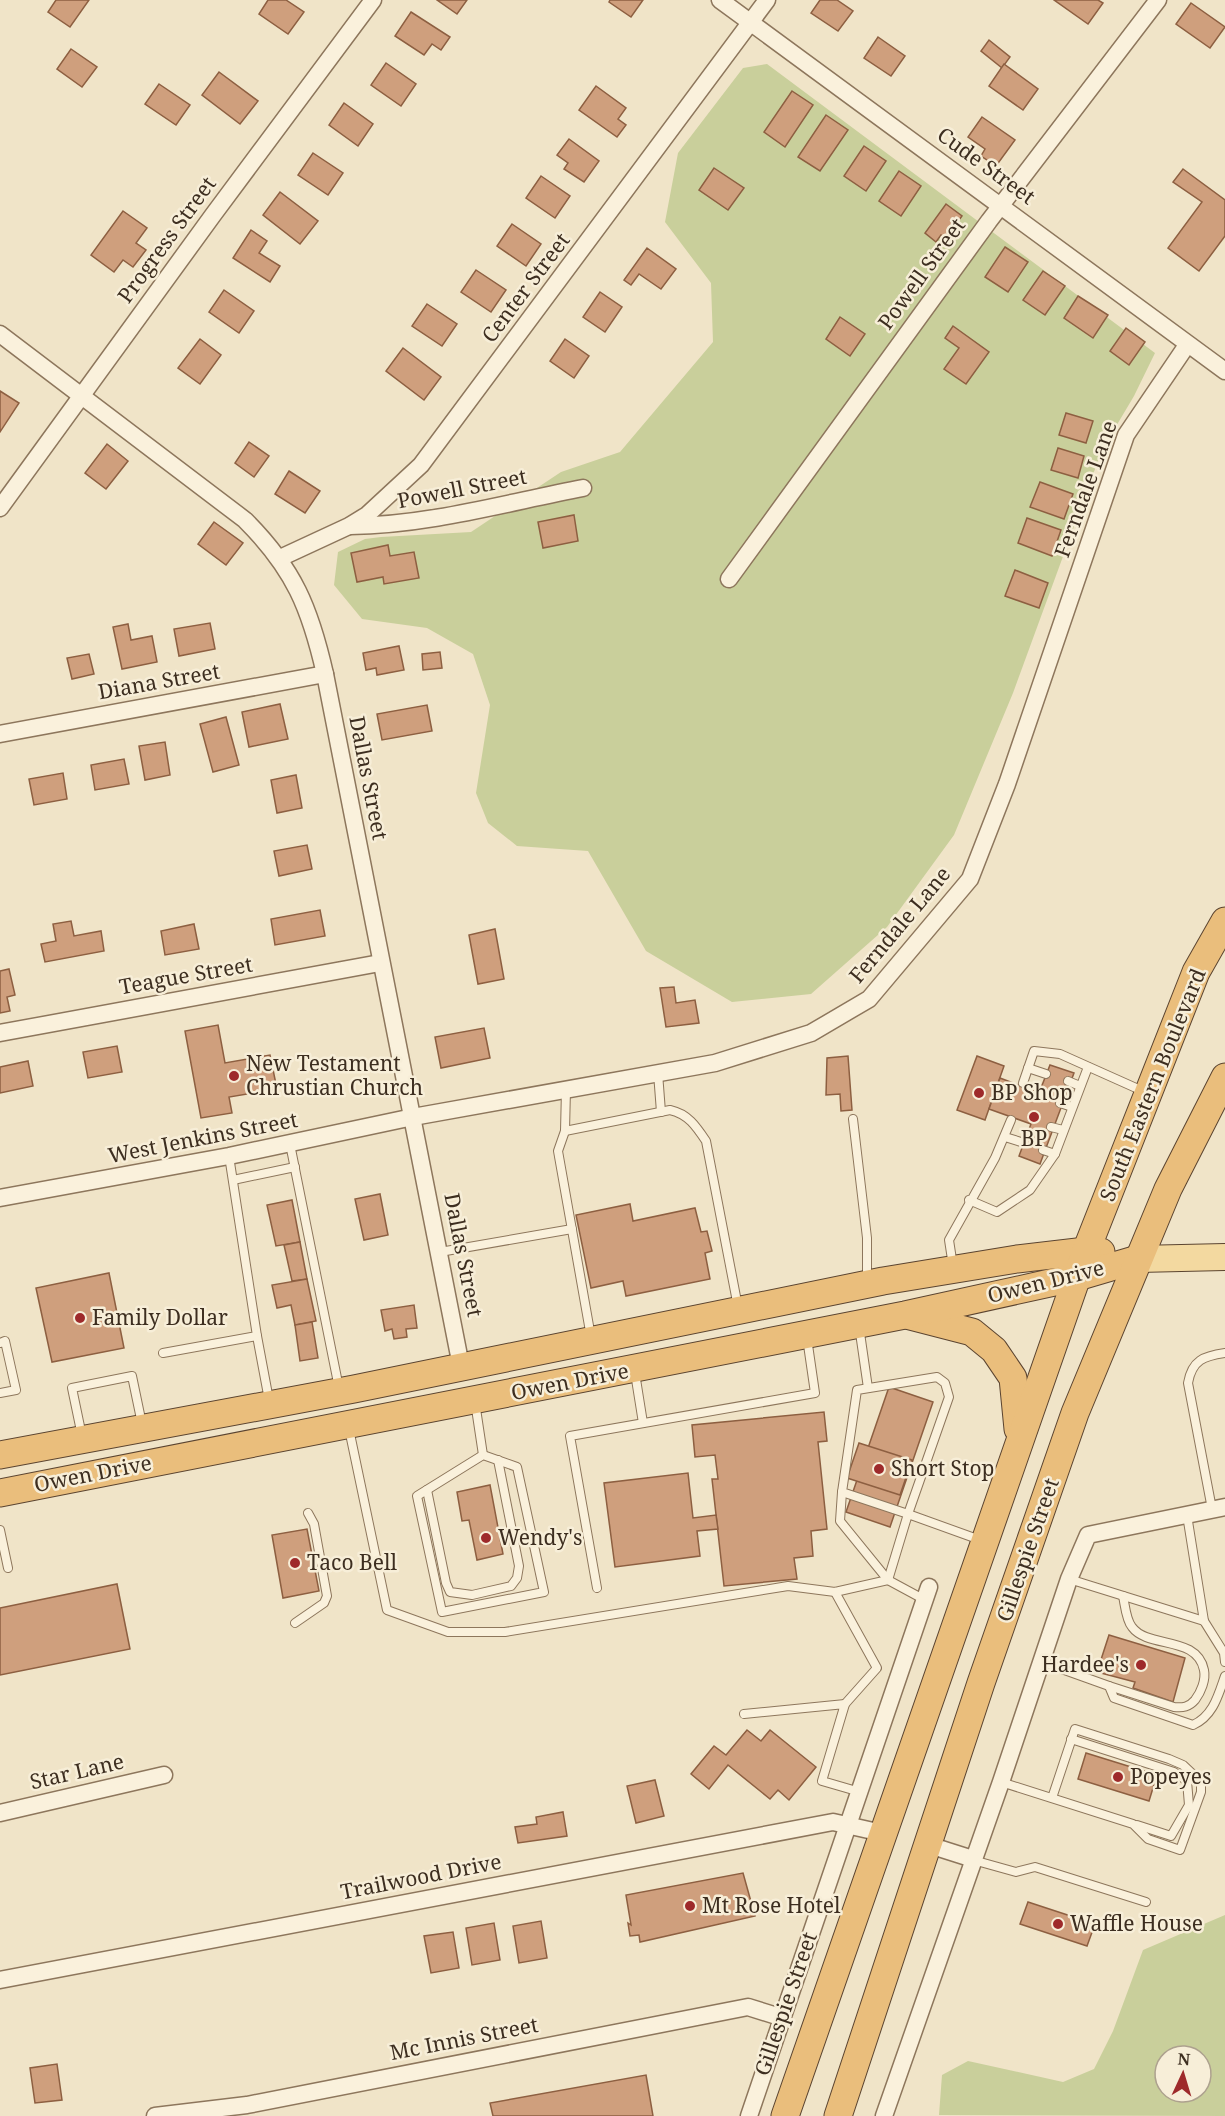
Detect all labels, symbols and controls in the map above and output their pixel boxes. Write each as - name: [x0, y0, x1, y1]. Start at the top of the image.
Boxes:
- street label: Cude Street: [932, 120, 1041, 210]
- street label: Progress Street: [111, 170, 222, 308]
- street label: Powell Street: [871, 212, 971, 335]
- street label: Center Street: [475, 227, 576, 348]
- street label: Ferndale Lane: [1047, 416, 1123, 561]
- street label: Powell Street: [395, 462, 529, 514]
- street label: Diana Street: [96, 657, 222, 706]
- street label: Dallas Street: [343, 714, 395, 842]
- street label: Ferndale Lane: [842, 860, 956, 988]
- street label: Teague Street: [117, 950, 255, 1001]
- street label: South Eastern Boulevard: [1093, 964, 1212, 1205]
- place label: New Testament Chrustian Church: [246, 1049, 423, 1101]
- marker: New Testament Chrustian Church: [227, 1069, 241, 1083]
- place label: BP Shop: [991, 1078, 1073, 1106]
- marker: BP Shop: [972, 1086, 986, 1100]
- street label: West Jenkins Street: [106, 1105, 300, 1169]
- marker: BP: [1027, 1110, 1041, 1124]
- place label: BP: [1021, 1124, 1047, 1152]
- street label: Dallas Street: [438, 1191, 490, 1319]
- street label: Owen Drive: [985, 1253, 1107, 1309]
- place label: Family Dollar: [92, 1303, 228, 1331]
- marker: Family Dollar: [73, 1311, 87, 1325]
- street label: Owen Drive: [509, 1356, 631, 1406]
- street label: Owen Drive: [32, 1448, 154, 1498]
- place label: Short Stop: [891, 1454, 994, 1482]
- marker: Short Stop: [872, 1462, 886, 1476]
- street label: Gillespie Street: [989, 1474, 1065, 1625]
- place label: Wendy's: [498, 1523, 582, 1551]
- marker: Wendy's: [479, 1531, 493, 1545]
- place label: Taco Bell: [307, 1548, 397, 1576]
- marker: Taco Bell: [288, 1556, 302, 1570]
- place label: Hardee's: [1041, 1650, 1129, 1678]
- marker: Hardee's: [1134, 1658, 1148, 1672]
- street label: Star Lane: [27, 1747, 127, 1795]
- place label: Popeyes: [1130, 1762, 1212, 1790]
- marker: Popeyes: [1111, 1770, 1125, 1784]
- street label: Trailwood Drive: [338, 1847, 504, 1905]
- place label: Mt Rose Hotel: [702, 1891, 841, 1919]
- marker: Mt Rose Hotel: [683, 1899, 697, 1913]
- place label: Waffle House: [1070, 1909, 1203, 1937]
- marker: Waffle House: [1051, 1917, 1065, 1931]
- street label: Gillespie Street: [747, 1928, 823, 2079]
- street label: Mc Innis Street: [387, 2010, 540, 2066]
- north arrow: [1153, 2044, 1213, 2104]
- text: N: [1177, 2048, 1191, 2070]

